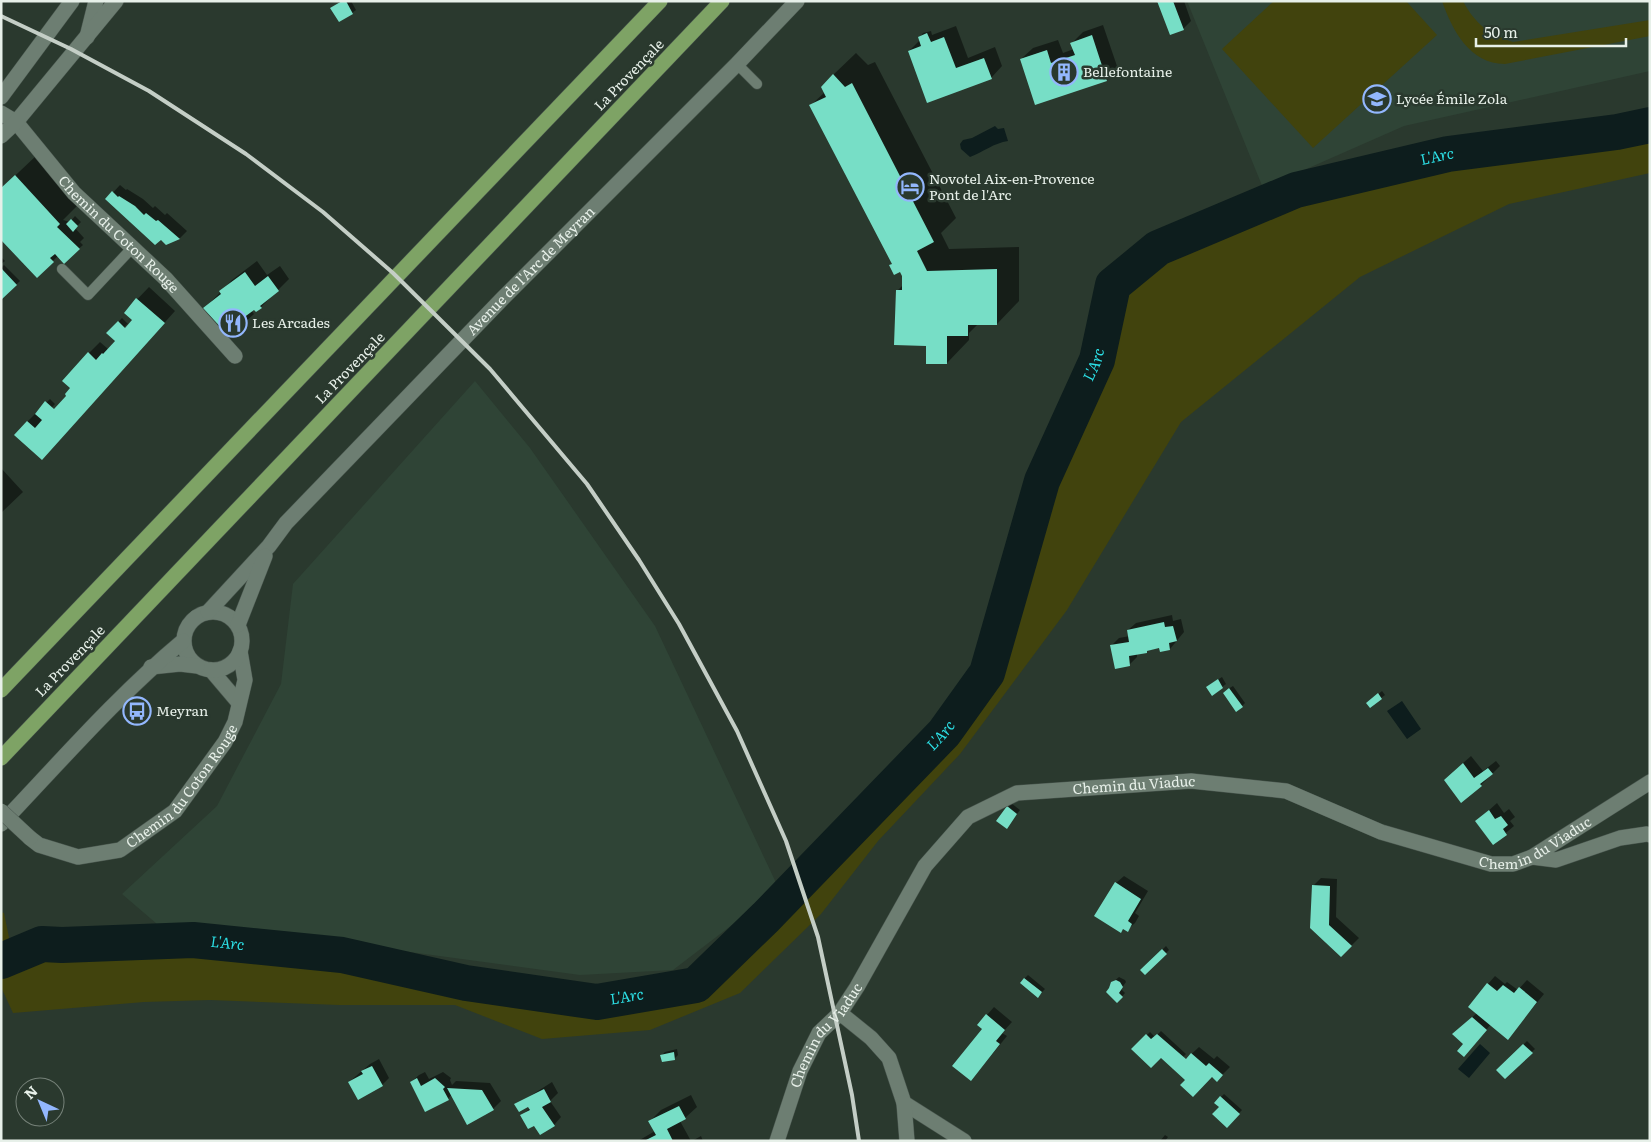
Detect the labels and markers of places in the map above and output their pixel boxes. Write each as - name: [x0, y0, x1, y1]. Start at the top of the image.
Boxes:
- building icon: Bellefontaine: [1049, 57, 1079, 87]
- place label: Bellefontaine: [1083, 61, 1172, 81]
- school or university icon: Lycée Émile Zola: [1362, 84, 1392, 114]
- place label: Lycée Émile Zola: [1396, 88, 1508, 108]
- place label: Novotel Aix-en-Provence Pont de l'Arc: [929, 168, 1095, 204]
- hotel icon: Novotel Aix-en-Provence Pont de l'Arc: [895, 172, 925, 202]
- restaurant icon: Les Arcades: [218, 308, 248, 338]
- place label: Les Arcades: [252, 312, 330, 332]
- bus stop icon: Meyran: [122, 696, 152, 726]
- place label: Meyran: [156, 700, 208, 720]

